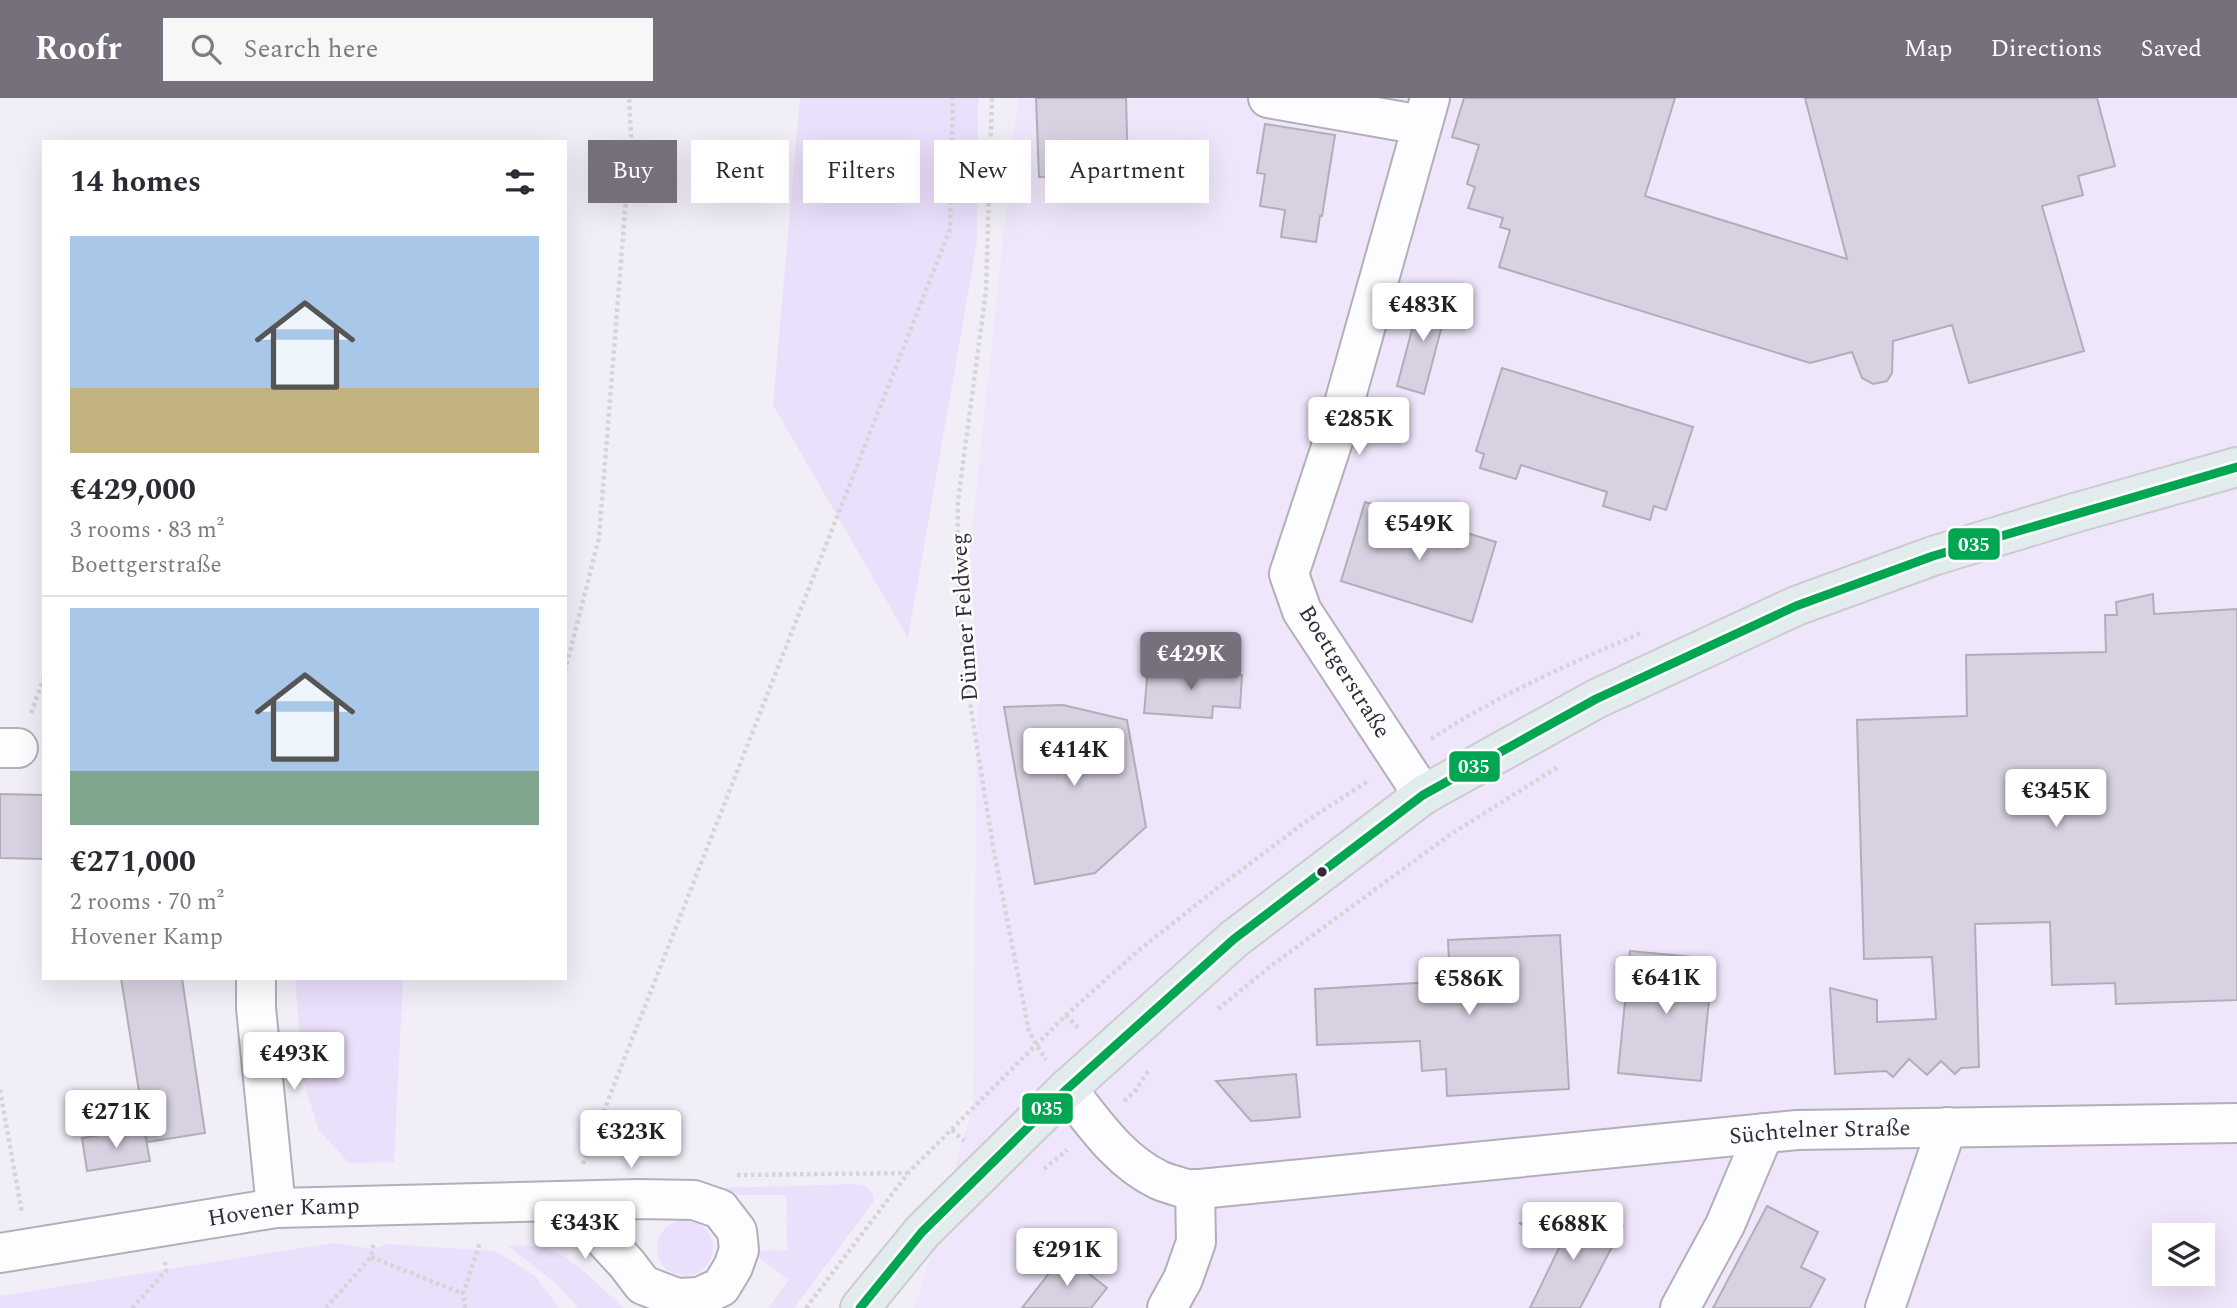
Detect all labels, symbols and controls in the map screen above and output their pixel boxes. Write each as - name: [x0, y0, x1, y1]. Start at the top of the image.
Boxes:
- search box: [163, 18, 653, 81]
- text: Roofr: [35, 24, 121, 74]
- text: Search here: [243, 29, 378, 69]
- icon: search: [187, 30, 225, 68]
- text: Map: [1904, 31, 1952, 67]
- text: Directions: [1990, 31, 2102, 67]
- text: Saved: [2140, 31, 2202, 67]
- chip: Buy: [588, 140, 677, 203]
- chip: Rent: [691, 140, 789, 203]
- chip: Filters: [803, 140, 920, 203]
- chip: New: [934, 140, 1031, 203]
- chip: Apartment: [1045, 140, 1209, 203]
- text: 14 homes: [70, 159, 201, 205]
- icon: filters: [501, 163, 539, 201]
- icon: home: [242, 282, 368, 408]
- pin: €483K: [1374, 284, 1472, 343]
- text: €483K: [1388, 288, 1458, 323]
- pin: €285K: [1310, 398, 1408, 457]
- text: €285K: [1324, 402, 1394, 437]
- text: €429,000: [70, 467, 196, 513]
- pin: €549K: [1370, 503, 1468, 562]
- text: €549K: [1384, 507, 1454, 542]
- text: 3 rooms · 83 m²: [70, 513, 224, 548]
- line badge: 035: [1947, 527, 2001, 561]
- text: 035: [1958, 531, 1990, 560]
- street label: Dünner Feldweg: [942, 532, 988, 702]
- text: Boettgerstraße: [70, 548, 222, 583]
- street label: Boettgerstraße: [1289, 598, 1399, 746]
- pin: €429K: [1142, 632, 1240, 692]
- text: €429K: [1156, 637, 1226, 672]
- icon: home: [242, 654, 368, 780]
- pin: €414K: [1025, 728, 1123, 788]
- text: €414K: [1039, 733, 1109, 768]
- line badge: 035: [1448, 750, 1501, 783]
- text: 035: [1458, 753, 1490, 782]
- pin: €345K: [2007, 770, 2105, 829]
- text: €345K: [2021, 774, 2091, 809]
- text: €271,000: [70, 839, 196, 885]
- unlabelled marker: [1315, 865, 1329, 879]
- text: 2 rooms · 70 m²: [70, 885, 224, 920]
- text: Hovener Kamp: [70, 920, 223, 955]
- pin: €641K: [1617, 956, 1715, 1016]
- pin: €586K: [1420, 958, 1518, 1017]
- text: €641K: [1631, 961, 1701, 996]
- text: €586K: [1434, 962, 1504, 997]
- pin: €493K: [245, 1032, 343, 1092]
- text: €493K: [259, 1037, 329, 1072]
- pin: €271K: [67, 1090, 165, 1150]
- line badge: 035: [1021, 1092, 1074, 1125]
- text: €271K: [81, 1095, 151, 1130]
- text: 035: [1031, 1095, 1063, 1124]
- pin: €323K: [582, 1110, 680, 1170]
- street label: Süchtelner Straße: [1728, 1111, 1911, 1154]
- text: €323K: [596, 1115, 666, 1150]
- street label: Hovener Kamp: [205, 1188, 360, 1236]
- pin: €343K: [536, 1202, 634, 1261]
- pin: €688K: [1524, 1202, 1622, 1262]
- text: €343K: [550, 1206, 620, 1241]
- text: €688K: [1538, 1207, 1608, 1242]
- map controls: [2152, 1223, 2215, 1286]
- button: layers: [2152, 1223, 2215, 1286]
- pin: €291K: [1018, 1228, 1116, 1288]
- text: €291K: [1032, 1233, 1102, 1268]

